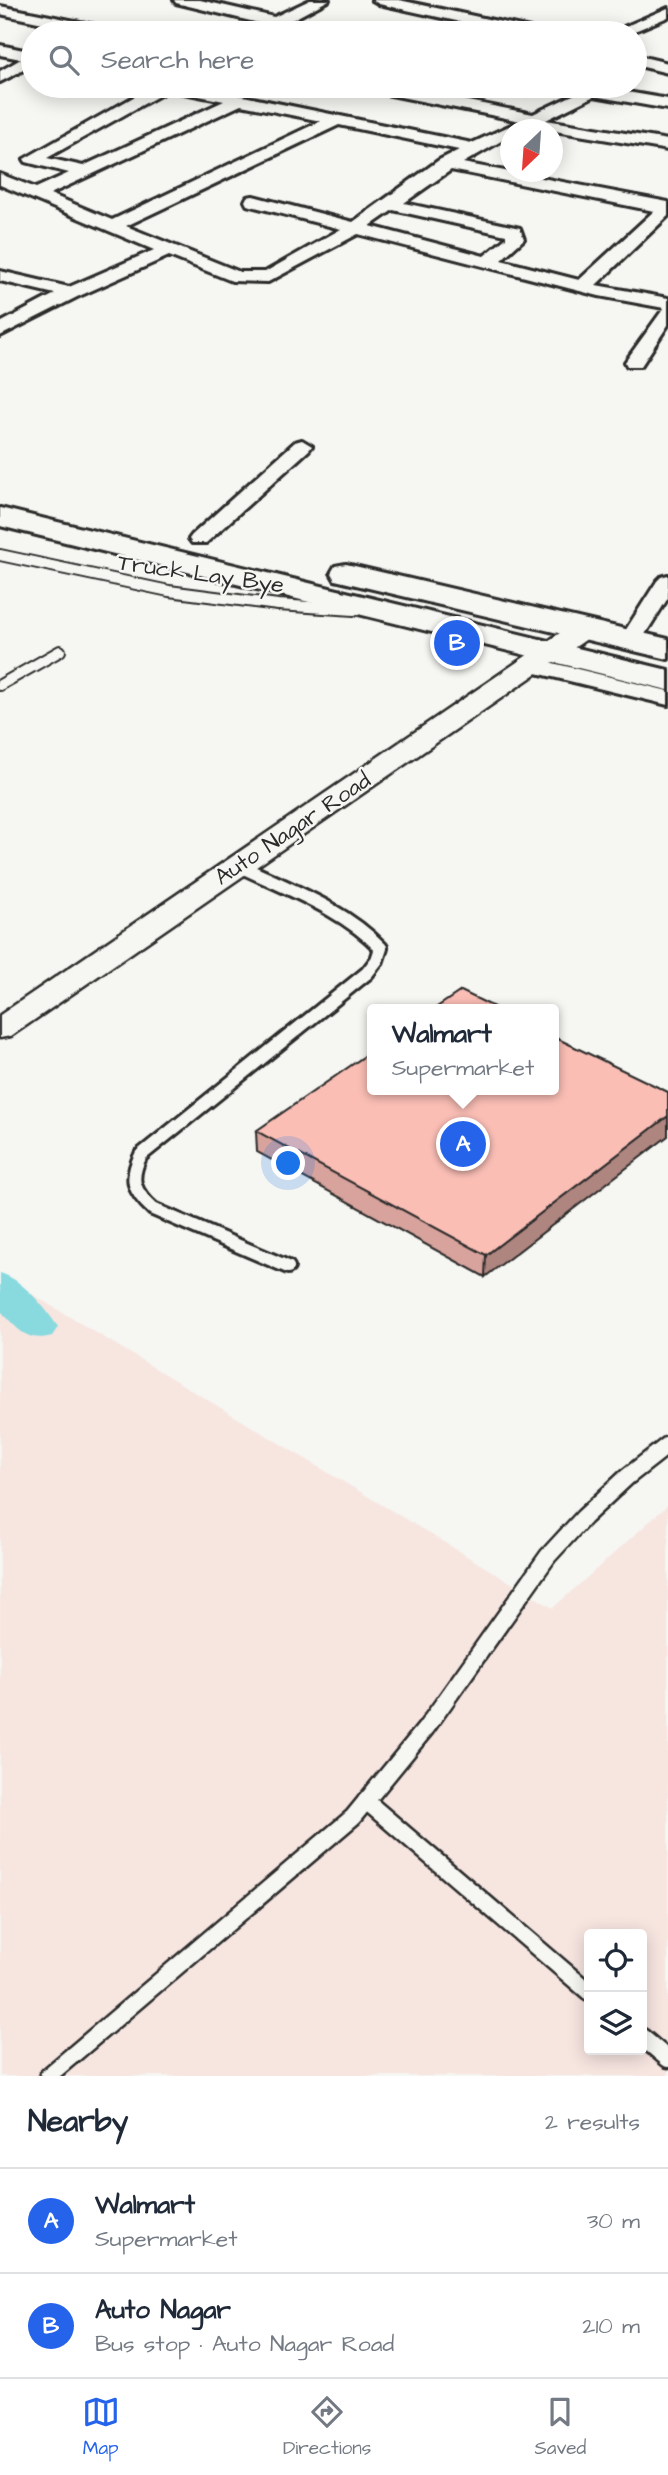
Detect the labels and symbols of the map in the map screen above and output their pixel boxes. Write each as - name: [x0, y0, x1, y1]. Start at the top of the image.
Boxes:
- north arrow: [500, 119, 563, 182]
- street label: Truck Lay Bye: [116, 546, 286, 602]
- pin: B: [434, 617, 480, 669]
- street label: Auto Nagar Road: [208, 764, 378, 894]
- pin: A: [440, 1118, 486, 1170]
- your location: [271, 1146, 305, 1180]

